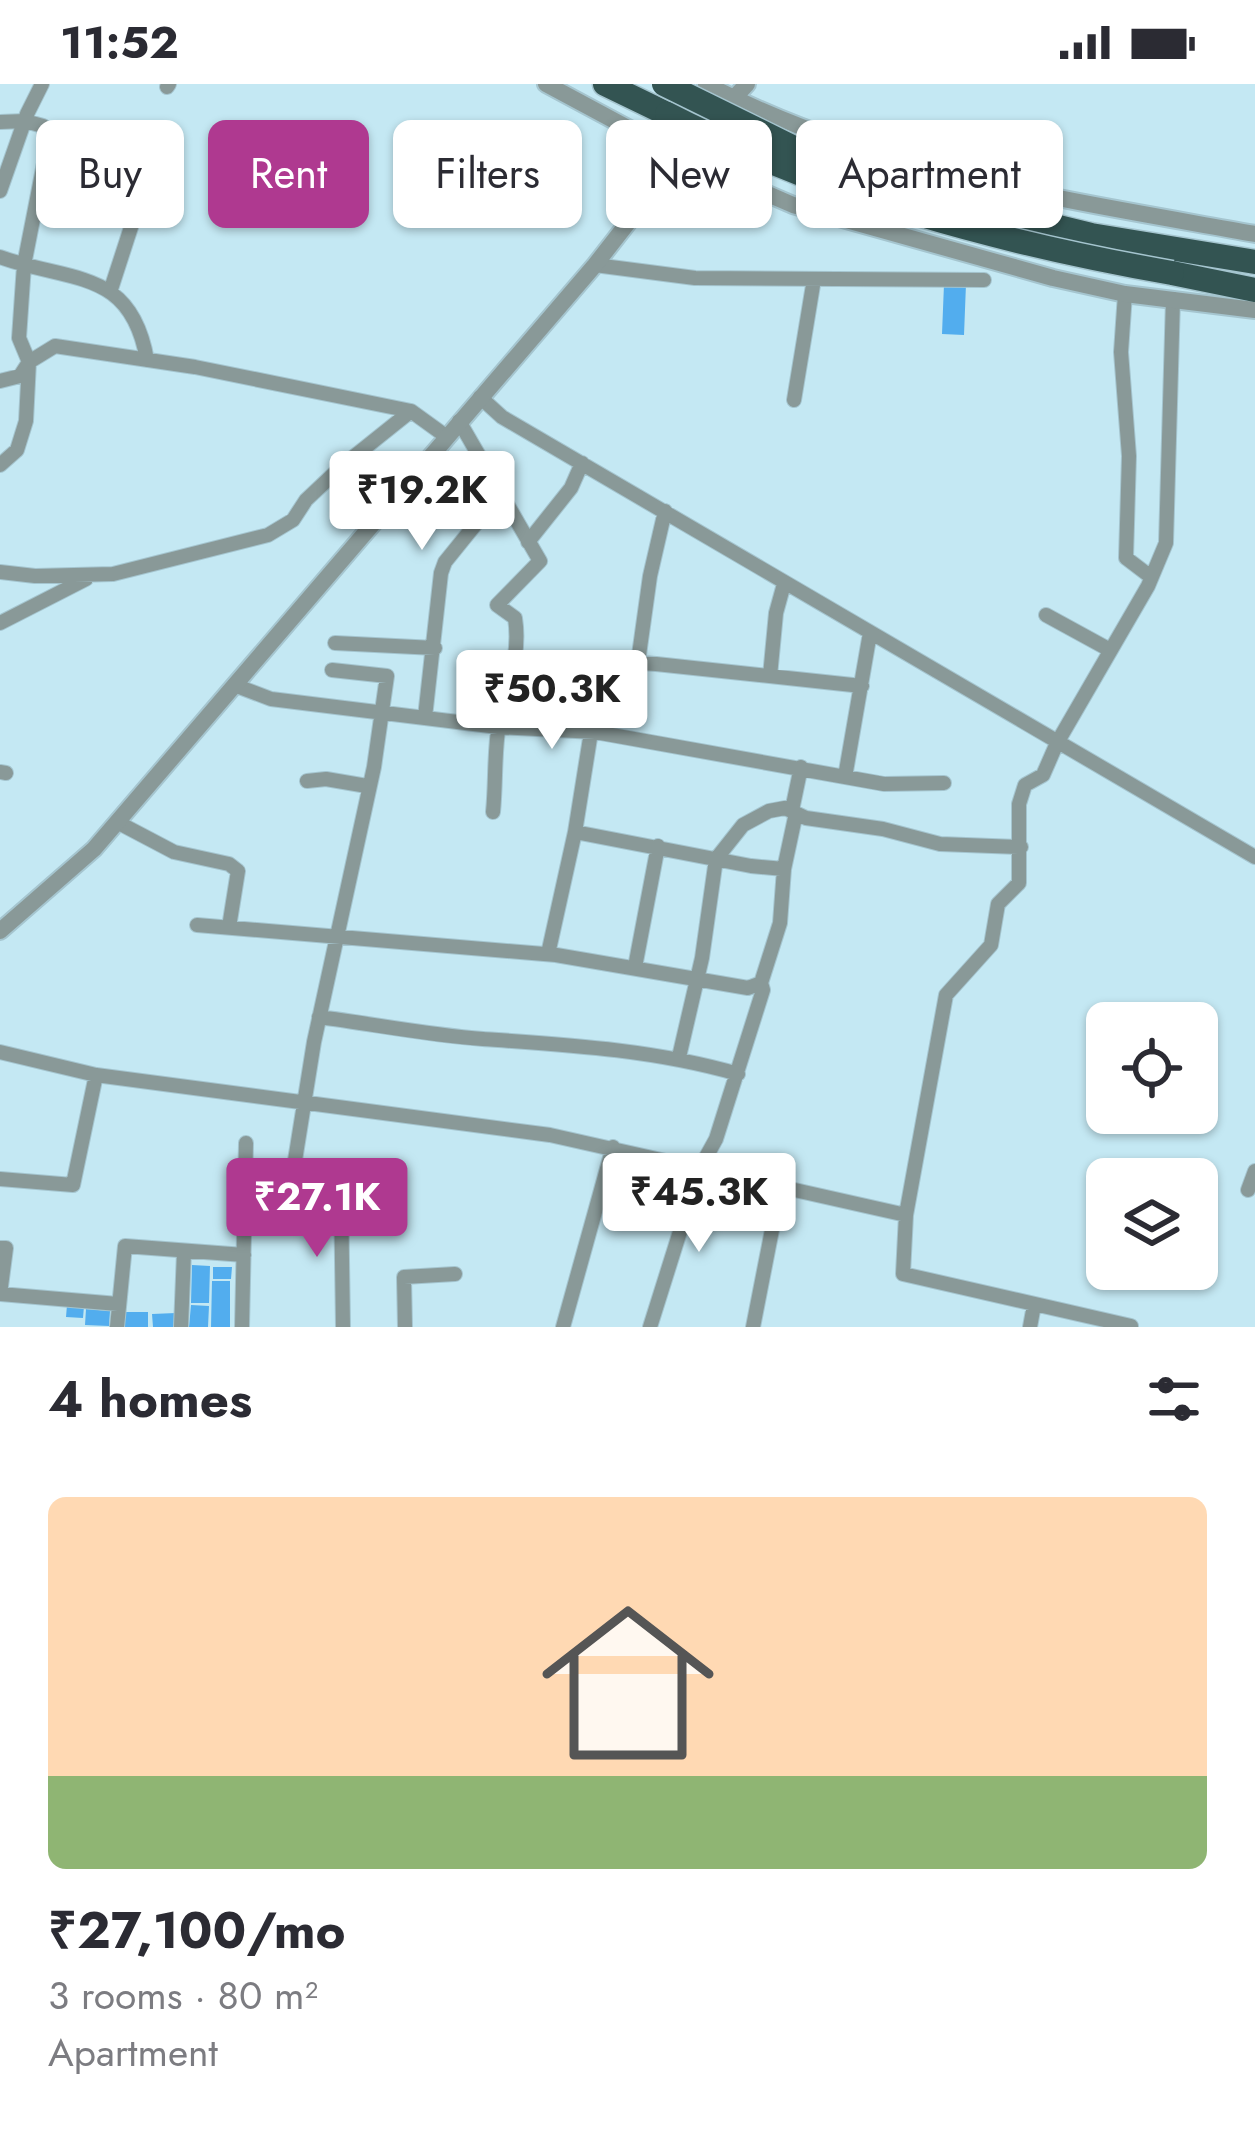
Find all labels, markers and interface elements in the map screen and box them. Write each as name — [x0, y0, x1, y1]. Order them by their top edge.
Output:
text: 11:52 — [60, 10, 179, 75]
chip: Buy — [36, 120, 184, 228]
chip: Rent — [208, 120, 369, 228]
chip: Filters — [393, 120, 582, 228]
chip: New — [606, 120, 772, 228]
chip: Apartment — [796, 120, 1063, 228]
pin: ₹19.2K — [324, 451, 520, 553]
text: ₹19.2K — [357, 461, 487, 518]
pin: ₹50.3K — [454, 650, 650, 752]
text: ₹50.3K — [483, 660, 621, 717]
map controls — [1086, 1002, 1218, 1290]
button: locate — [1086, 1002, 1218, 1134]
pin: ₹45.3K — [601, 1153, 797, 1255]
pin: ₹27.1K — [219, 1158, 415, 1260]
button: layers — [1086, 1158, 1218, 1290]
text: ₹45.3K — [630, 1163, 768, 1220]
text: ₹27.1K — [253, 1168, 381, 1225]
text: 4 homes — [48, 1362, 252, 1436]
icon: filters — [1141, 1366, 1207, 1432]
icon: home — [520, 1575, 736, 1791]
text: ₹27,100/mo — [48, 1893, 346, 1967]
text: 3 rooms · 80 m² — [48, 1967, 318, 2024]
text: Apartment — [48, 2024, 218, 2081]

